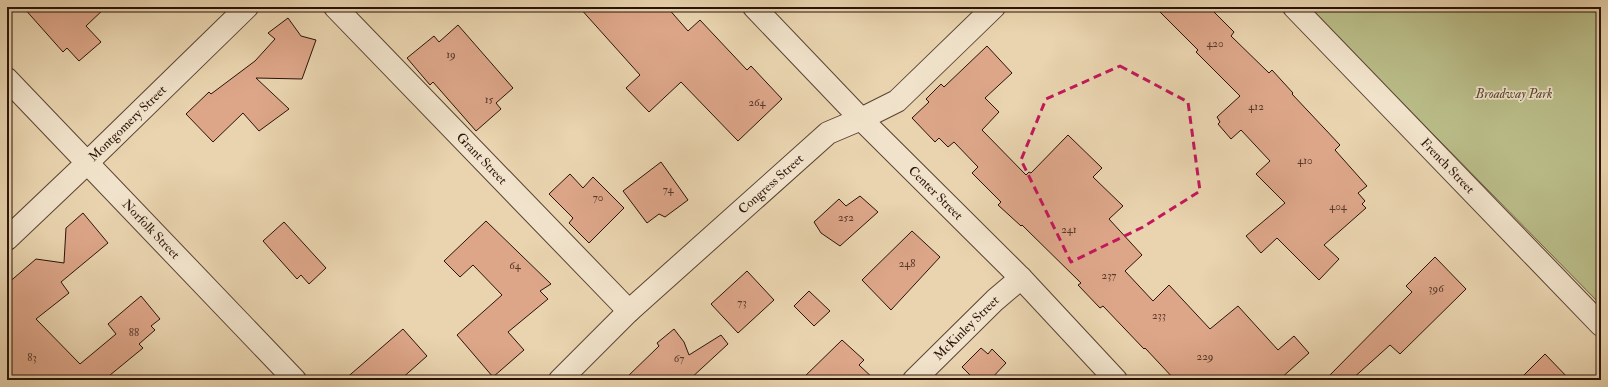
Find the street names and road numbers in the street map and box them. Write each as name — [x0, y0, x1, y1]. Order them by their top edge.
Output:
street label: Montgomery Street — [85, 82, 170, 165]
street label: Grant Street — [453, 129, 510, 188]
street label: French Street — [1417, 135, 1478, 197]
street label: Congress Street — [735, 151, 807, 217]
street label: Center Street — [905, 163, 966, 224]
street label: Norfolk Street — [119, 196, 183, 262]
street label: McKinley Street — [931, 292, 1002, 364]

